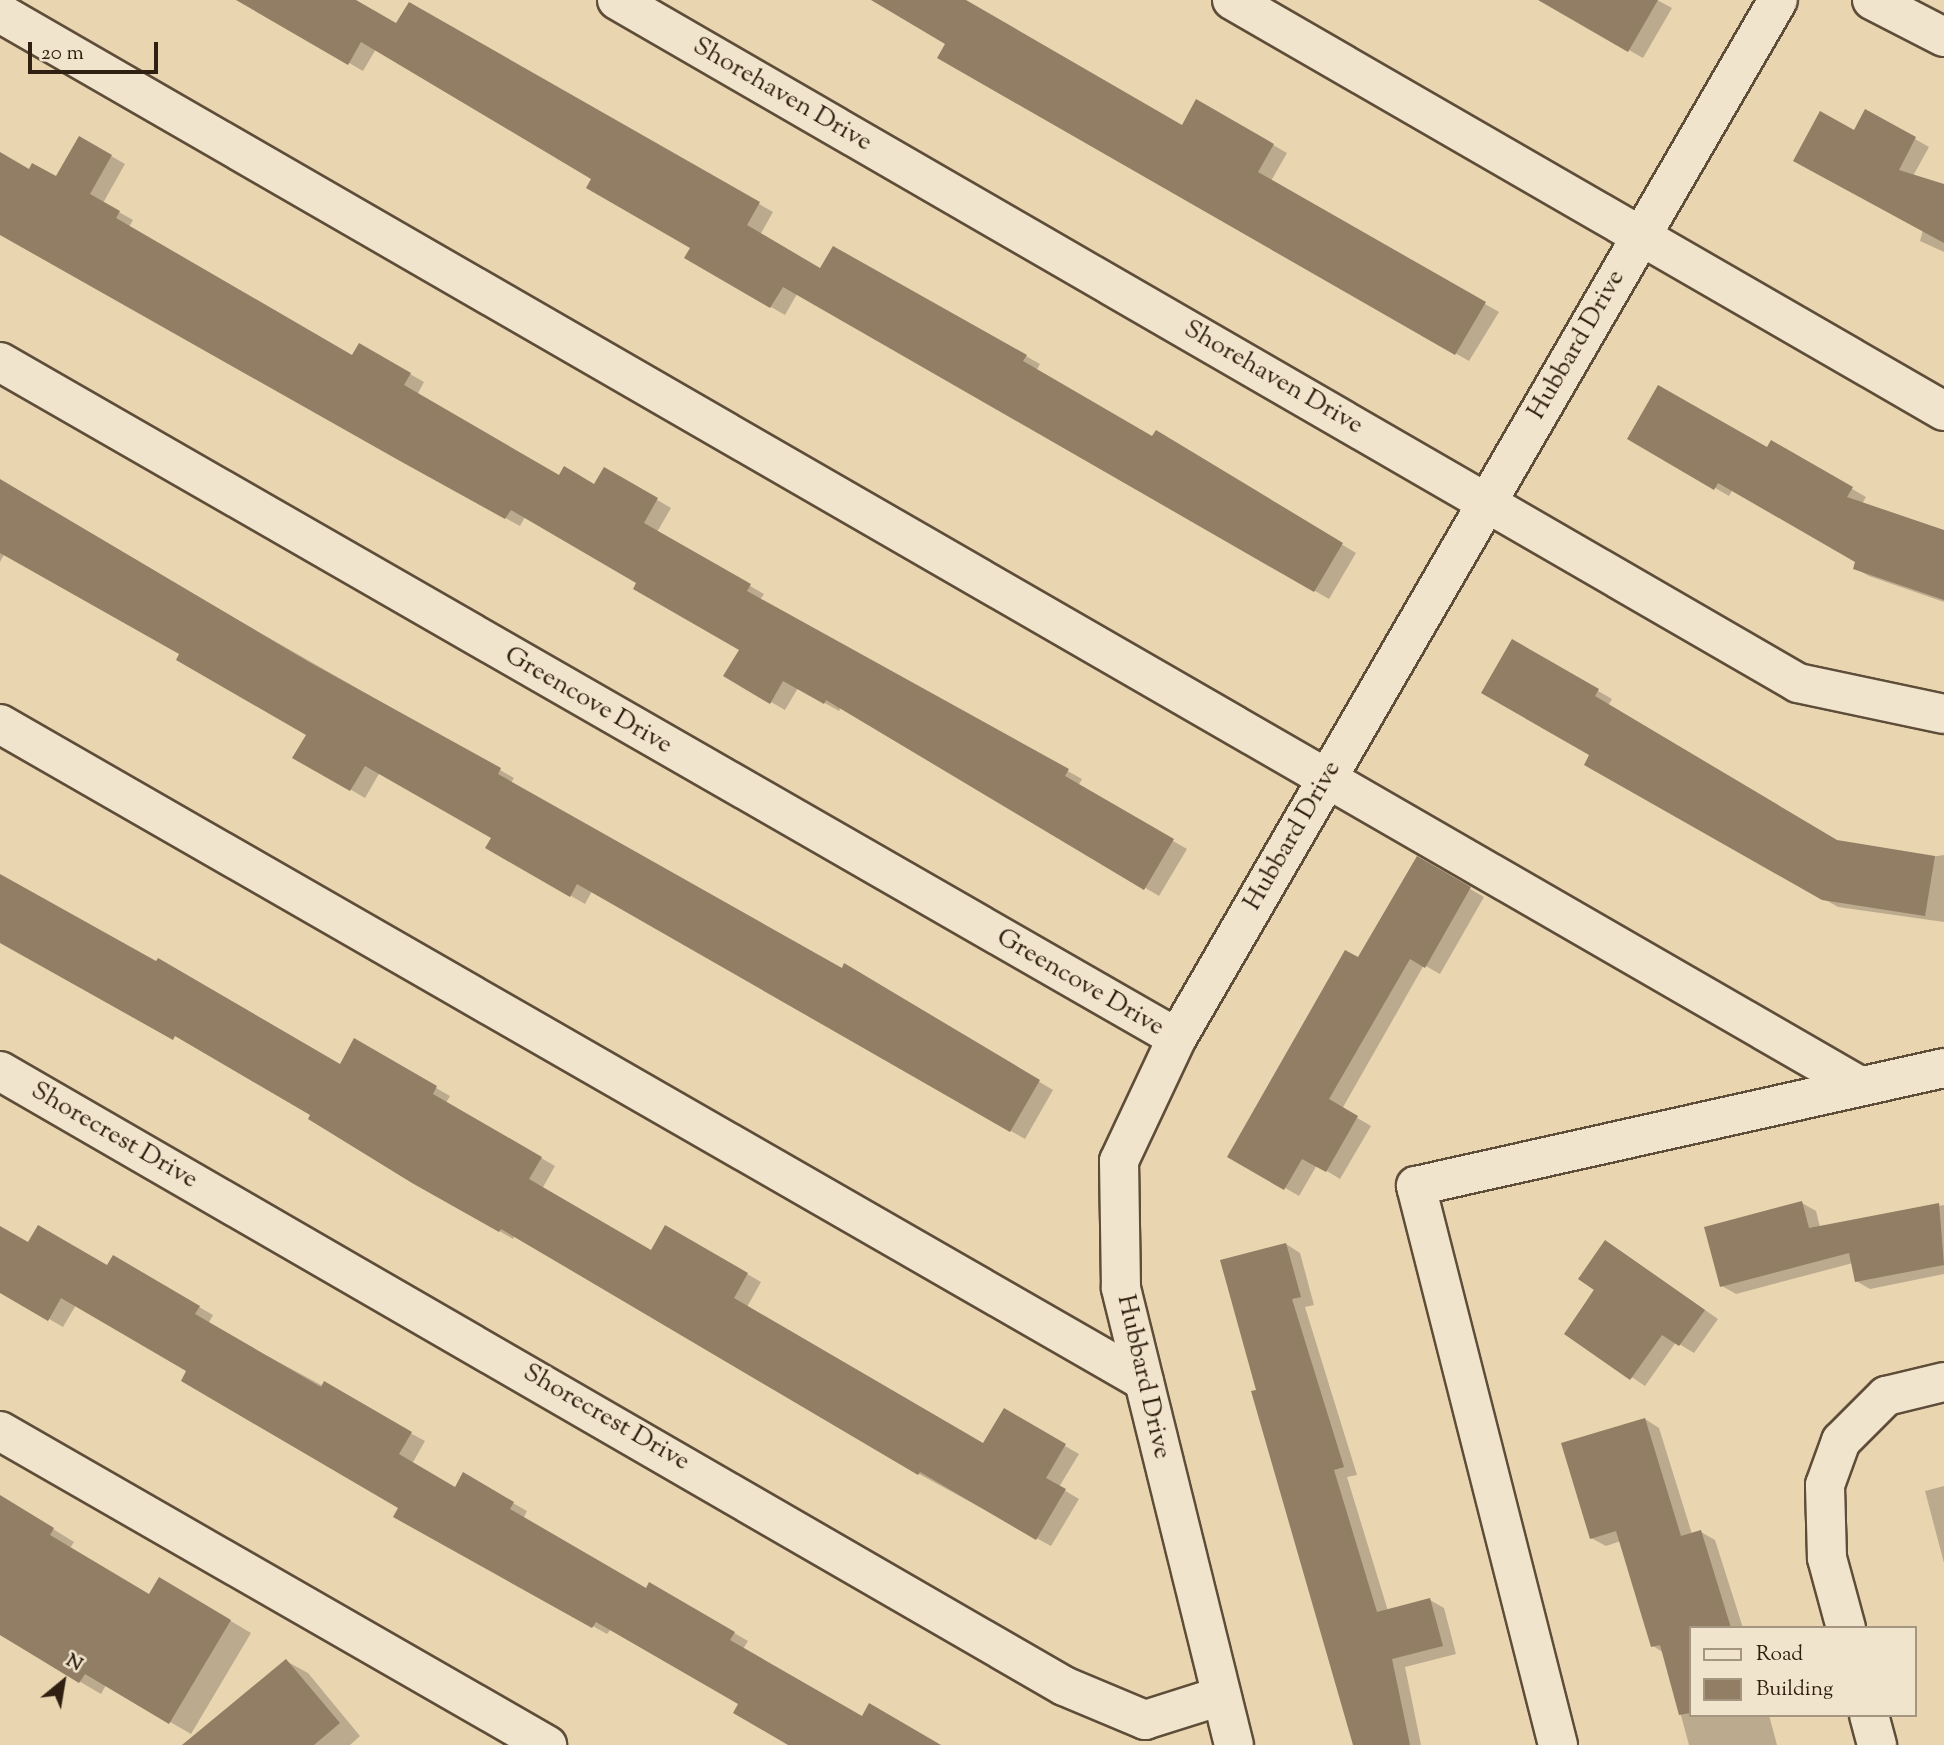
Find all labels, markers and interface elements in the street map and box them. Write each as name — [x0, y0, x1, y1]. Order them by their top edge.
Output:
scale bar — [32, 28, 161, 72]
street label: Shorehaven Drive — [687, 31, 877, 159]
text: 20 m — [41, 39, 84, 69]
street label: Hubbard Drive — [1522, 265, 1632, 425]
street label: Shorehaven Drive — [1178, 314, 1368, 442]
street label: Greencove Drive — [499, 640, 677, 762]
street label: Hubbard Drive — [1238, 756, 1348, 916]
street label: Greencove Drive — [991, 922, 1169, 1044]
street label: Shorecrest Drive — [25, 1076, 203, 1196]
street label: Hubbard Drive — [1109, 1292, 1177, 1462]
street label: Shorecrest Drive — [517, 1358, 695, 1478]
legend — [1688, 1626, 1916, 1717]
text: Road — [1756, 1640, 1803, 1670]
north arrow — [28, 1647, 98, 1717]
text: N — [60, 1648, 87, 1679]
text: Building — [1756, 1675, 1833, 1705]

